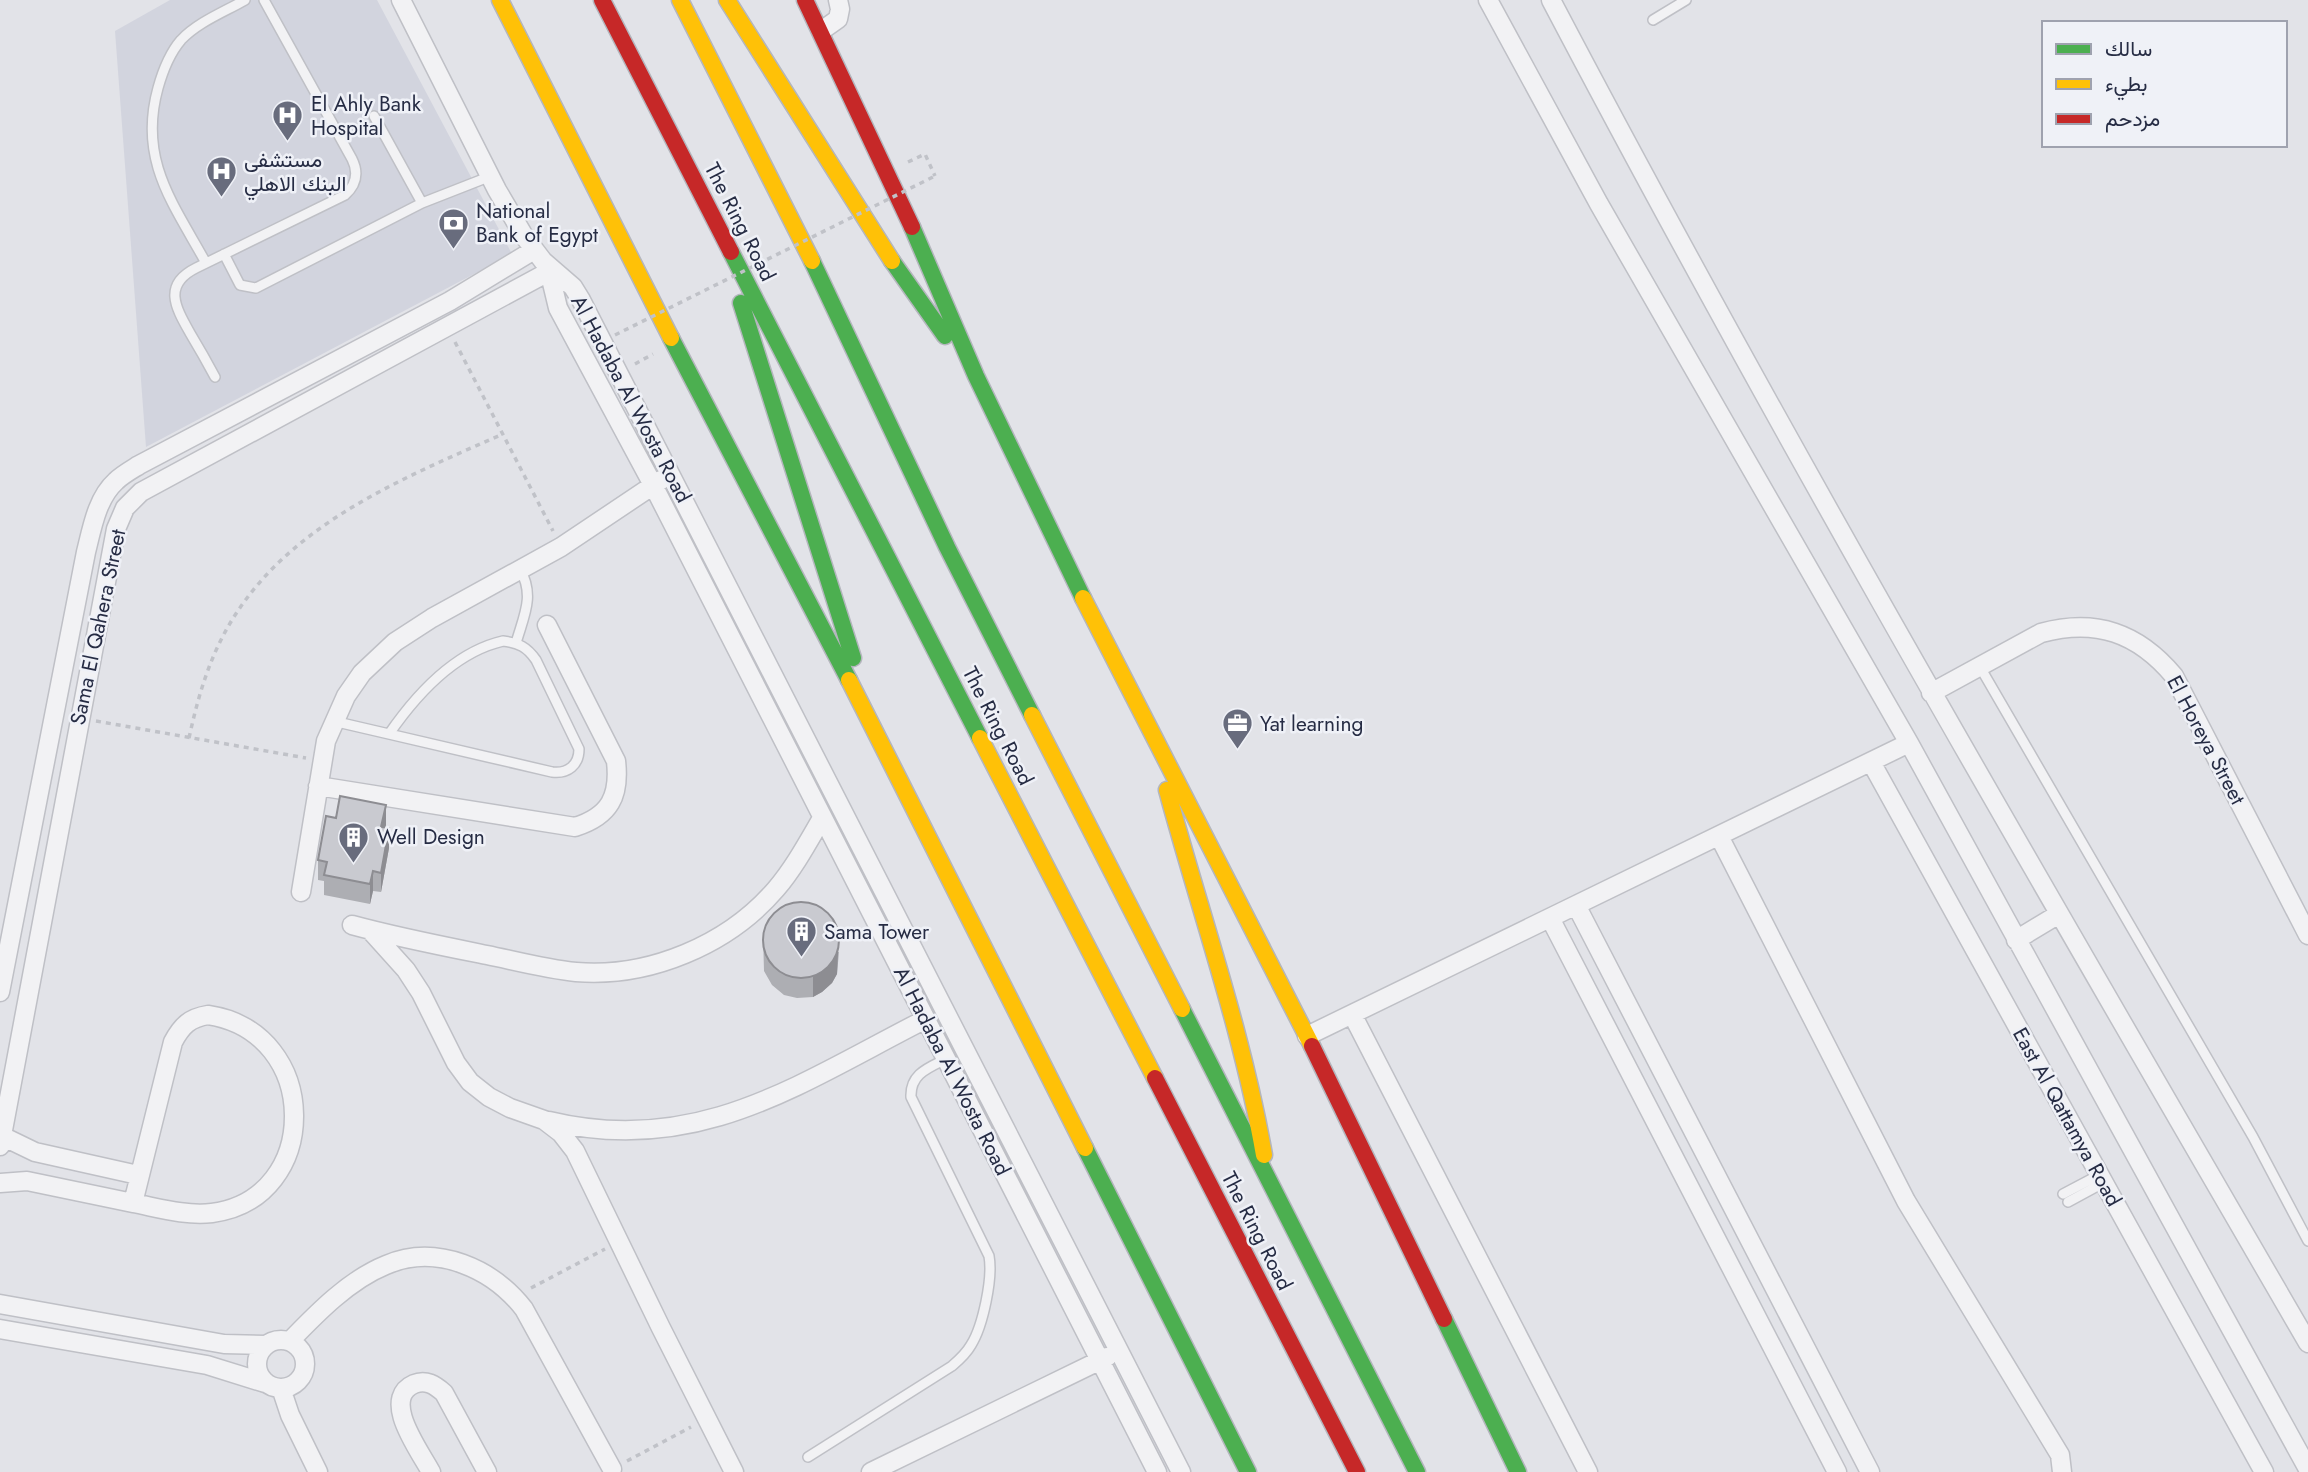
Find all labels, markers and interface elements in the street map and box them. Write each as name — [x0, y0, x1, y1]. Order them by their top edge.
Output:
legend — [2042, 21, 2287, 147]
text: سالك — [2105, 34, 2152, 64]
text: بطيء — [2105, 69, 2148, 101]
place label: El Ahly Bank Hospital — [311, 89, 422, 143]
hospital icon: El Ahly Bank Hospital — [271, 99, 305, 143]
text: مزدحم — [2105, 104, 2160, 134]
place label: مستشفى البنك الاهلي — [244, 145, 346, 201]
hospital icon: مستشفى البنك الاهلي — [204, 155, 238, 199]
street label: The Ring Road — [697, 157, 783, 287]
place label: National Bank of Egypt — [476, 196, 598, 250]
bank icon: National Bank of Egypt — [436, 206, 470, 250]
street label: Al Hadaba Al Wosta Road — [563, 290, 699, 508]
street label: Sama El Qahera Street — [63, 526, 133, 728]
street label: The Ring Road — [955, 661, 1041, 791]
street label: El Horeya Street — [2159, 670, 2253, 810]
office icon: Yat learning — [1220, 707, 1254, 751]
place label: Yat learning — [1260, 709, 1364, 739]
building icon: Well Design — [337, 820, 371, 864]
place label: Well Design — [377, 822, 485, 852]
building icon: Sama Tower — [784, 915, 818, 959]
place label: Sama Tower — [824, 917, 930, 947]
street label: Al Hadaba Al Wosta Road — [886, 961, 1018, 1181]
street label: East Al Qattamya Road — [2005, 1022, 2129, 1212]
street label: The Ring Road — [1214, 1166, 1300, 1296]

